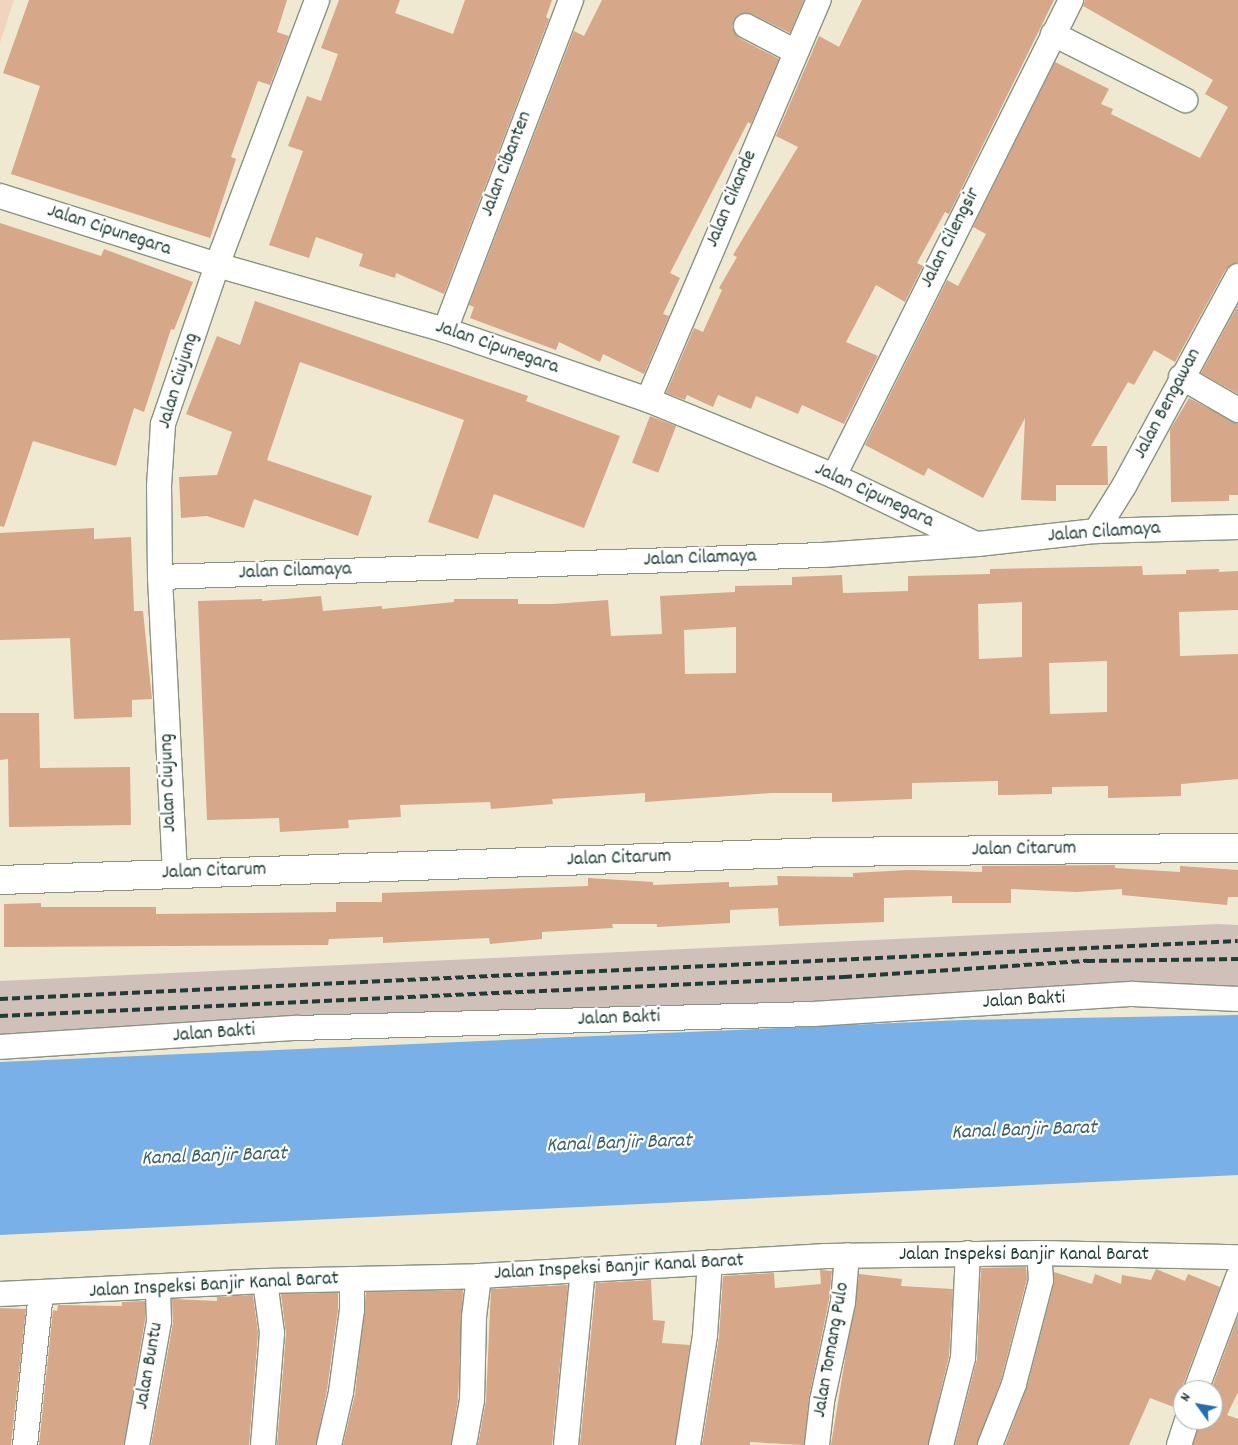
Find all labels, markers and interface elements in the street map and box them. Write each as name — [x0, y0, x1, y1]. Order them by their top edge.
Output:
street label: Jalan Cibanten — [476, 108, 538, 220]
street label: Jalan Cikande — [701, 147, 763, 251]
street label: Jalan Cilengsir — [916, 184, 986, 292]
street label: Jalan Cipunegara — [44, 200, 174, 262]
street label: Jalan Cipunegara — [432, 316, 562, 380]
street label: Jalan Ciujung — [153, 330, 205, 432]
street label: Jalan Bengawan — [1129, 345, 1207, 463]
street label: Jalan Cipunegara — [810, 458, 938, 534]
street label: Jalan Cilamaya — [1047, 517, 1161, 549]
street label: Jalan Cilamaya — [643, 545, 757, 573]
street label: Jalan Cilamaya — [238, 558, 352, 586]
street label: Jalan Ciujung — [155, 733, 183, 833]
street label: Jalan Citarum — [971, 837, 1077, 863]
street label: Jalan Citarum — [566, 845, 672, 873]
street label: Jalan Citarum — [161, 858, 267, 886]
street label: Jalan Bakti — [982, 987, 1066, 1015]
street label: Jalan Bakti — [577, 1006, 661, 1032]
street label: Jalan Bakti — [172, 1019, 256, 1049]
water label: Kanal Banjir Barat — [951, 1116, 1097, 1146]
water label: Kanal Banjir Barat — [546, 1129, 692, 1159]
water label: Kanal Banjir Barat — [141, 1142, 287, 1172]
street label: Jalan Inspeksi Banjir Kanal Barat — [899, 1243, 1149, 1267]
street label: Jalan Inspeksi Banjir Kanal Barat — [494, 1249, 744, 1287]
street label: Jalan Inspeksi Banjir Kanal Barat — [89, 1267, 339, 1305]
street label: Jalan Tomang Pulo — [808, 1281, 856, 1419]
street label: Jalan Buntu — [131, 1321, 169, 1411]
north arrow — [1173, 1380, 1223, 1430]
text: N — [1176, 1389, 1196, 1406]

